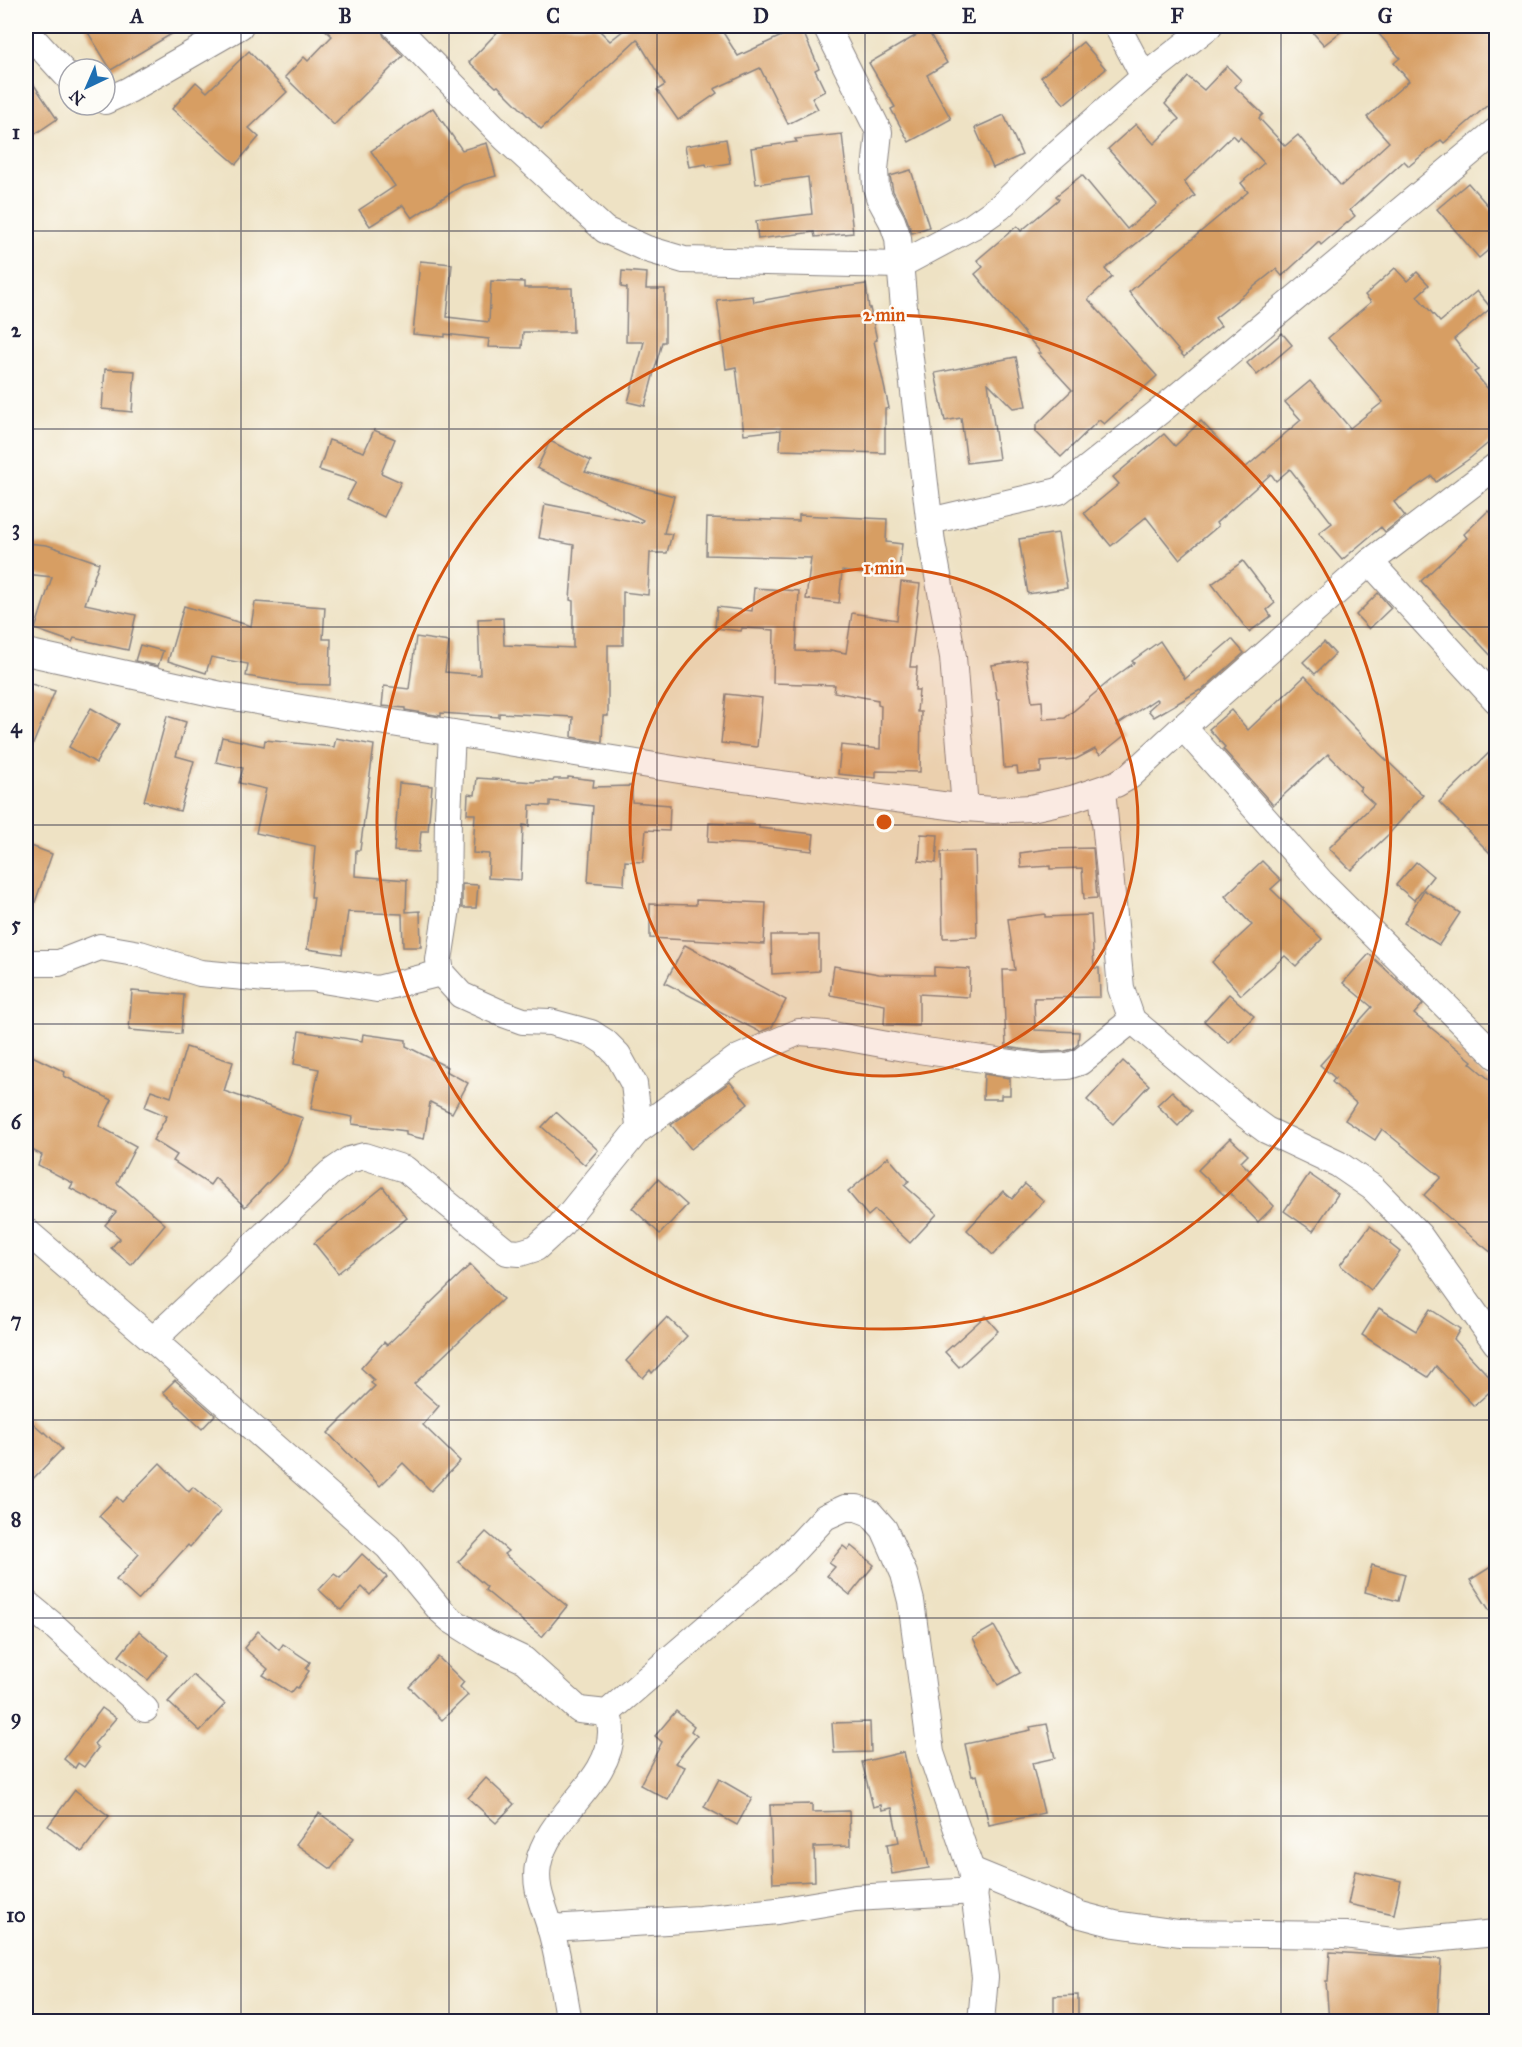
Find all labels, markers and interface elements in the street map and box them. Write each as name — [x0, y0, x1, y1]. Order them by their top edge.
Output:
text: A — [128, 4, 144, 28]
text: B — [338, 4, 352, 28]
text: C — [546, 4, 560, 28]
text: D — [753, 4, 769, 28]
text: E — [962, 4, 977, 28]
text: F — [1170, 4, 1184, 28]
text: G — [1378, 4, 1393, 28]
north arrow — [57, 57, 117, 117]
text: N — [65, 86, 88, 109]
text: 1 — [12, 120, 20, 144]
text: 2 min — [863, 304, 906, 326]
text: 2 — [11, 318, 22, 342]
text: 3 — [12, 516, 20, 541]
text: 1 min — [864, 557, 905, 579]
text: 4 — [10, 714, 22, 739]
centre of rings — [874, 812, 894, 832]
text: 5 — [11, 912, 21, 936]
text: 6 — [11, 1110, 23, 1134]
text: 7 — [11, 1308, 22, 1332]
text: 8 — [11, 1507, 21, 1531]
text: 9 — [11, 1705, 21, 1730]
text: 10 — [6, 1903, 26, 1927]

